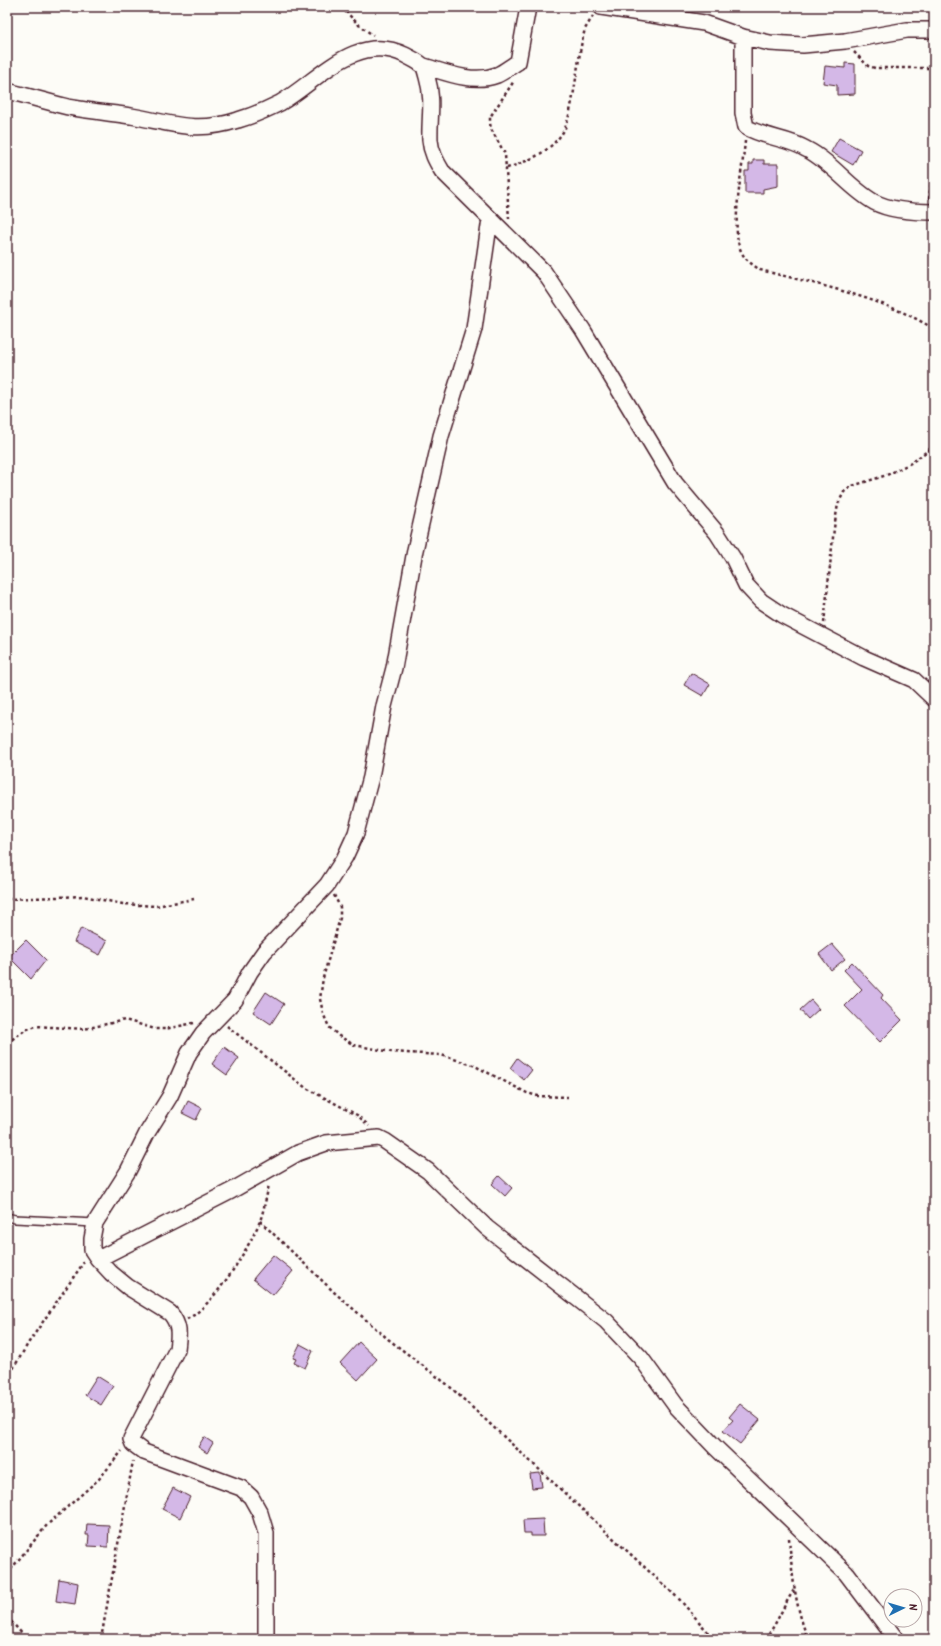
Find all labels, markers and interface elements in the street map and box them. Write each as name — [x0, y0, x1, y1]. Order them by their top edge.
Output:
north arrow — [883, 1588, 923, 1628]
text: N — [903, 1603, 921, 1612]

